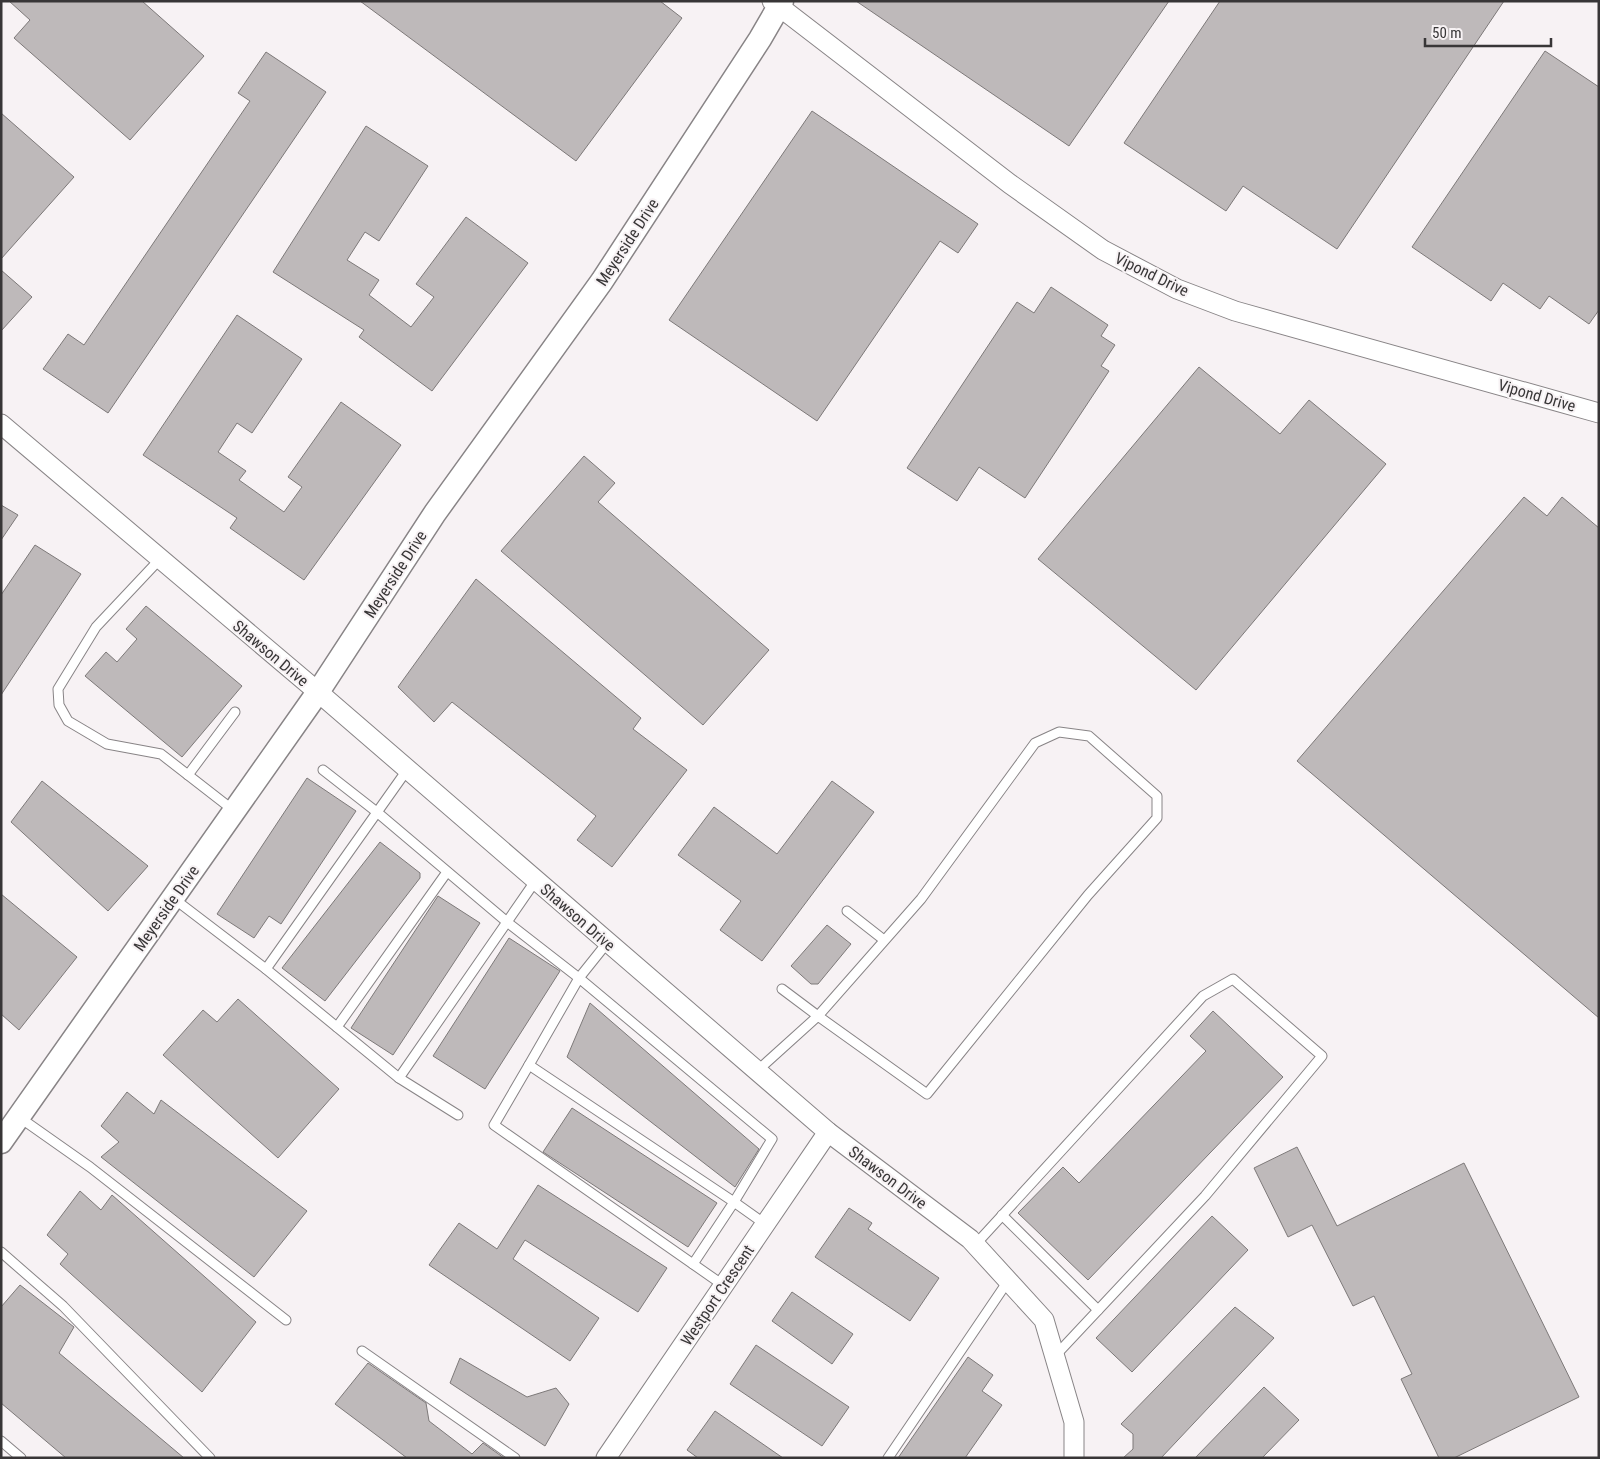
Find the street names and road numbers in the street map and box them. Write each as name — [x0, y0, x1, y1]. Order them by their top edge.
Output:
street label: Meyerside Drive — [592, 195, 663, 290]
street label: Vipond Drive — [1112, 248, 1192, 300]
street label: Vipond Drive — [1496, 375, 1578, 416]
street label: Meyerside Drive — [360, 527, 431, 622]
street label: Shawson Drive — [229, 616, 312, 690]
street label: Meyerside Drive — [130, 862, 203, 955]
street label: Shawson Drive — [536, 880, 619, 955]
street label: Shawson Drive — [845, 1142, 930, 1213]
street label: Westport Crescent — [677, 1241, 758, 1349]

